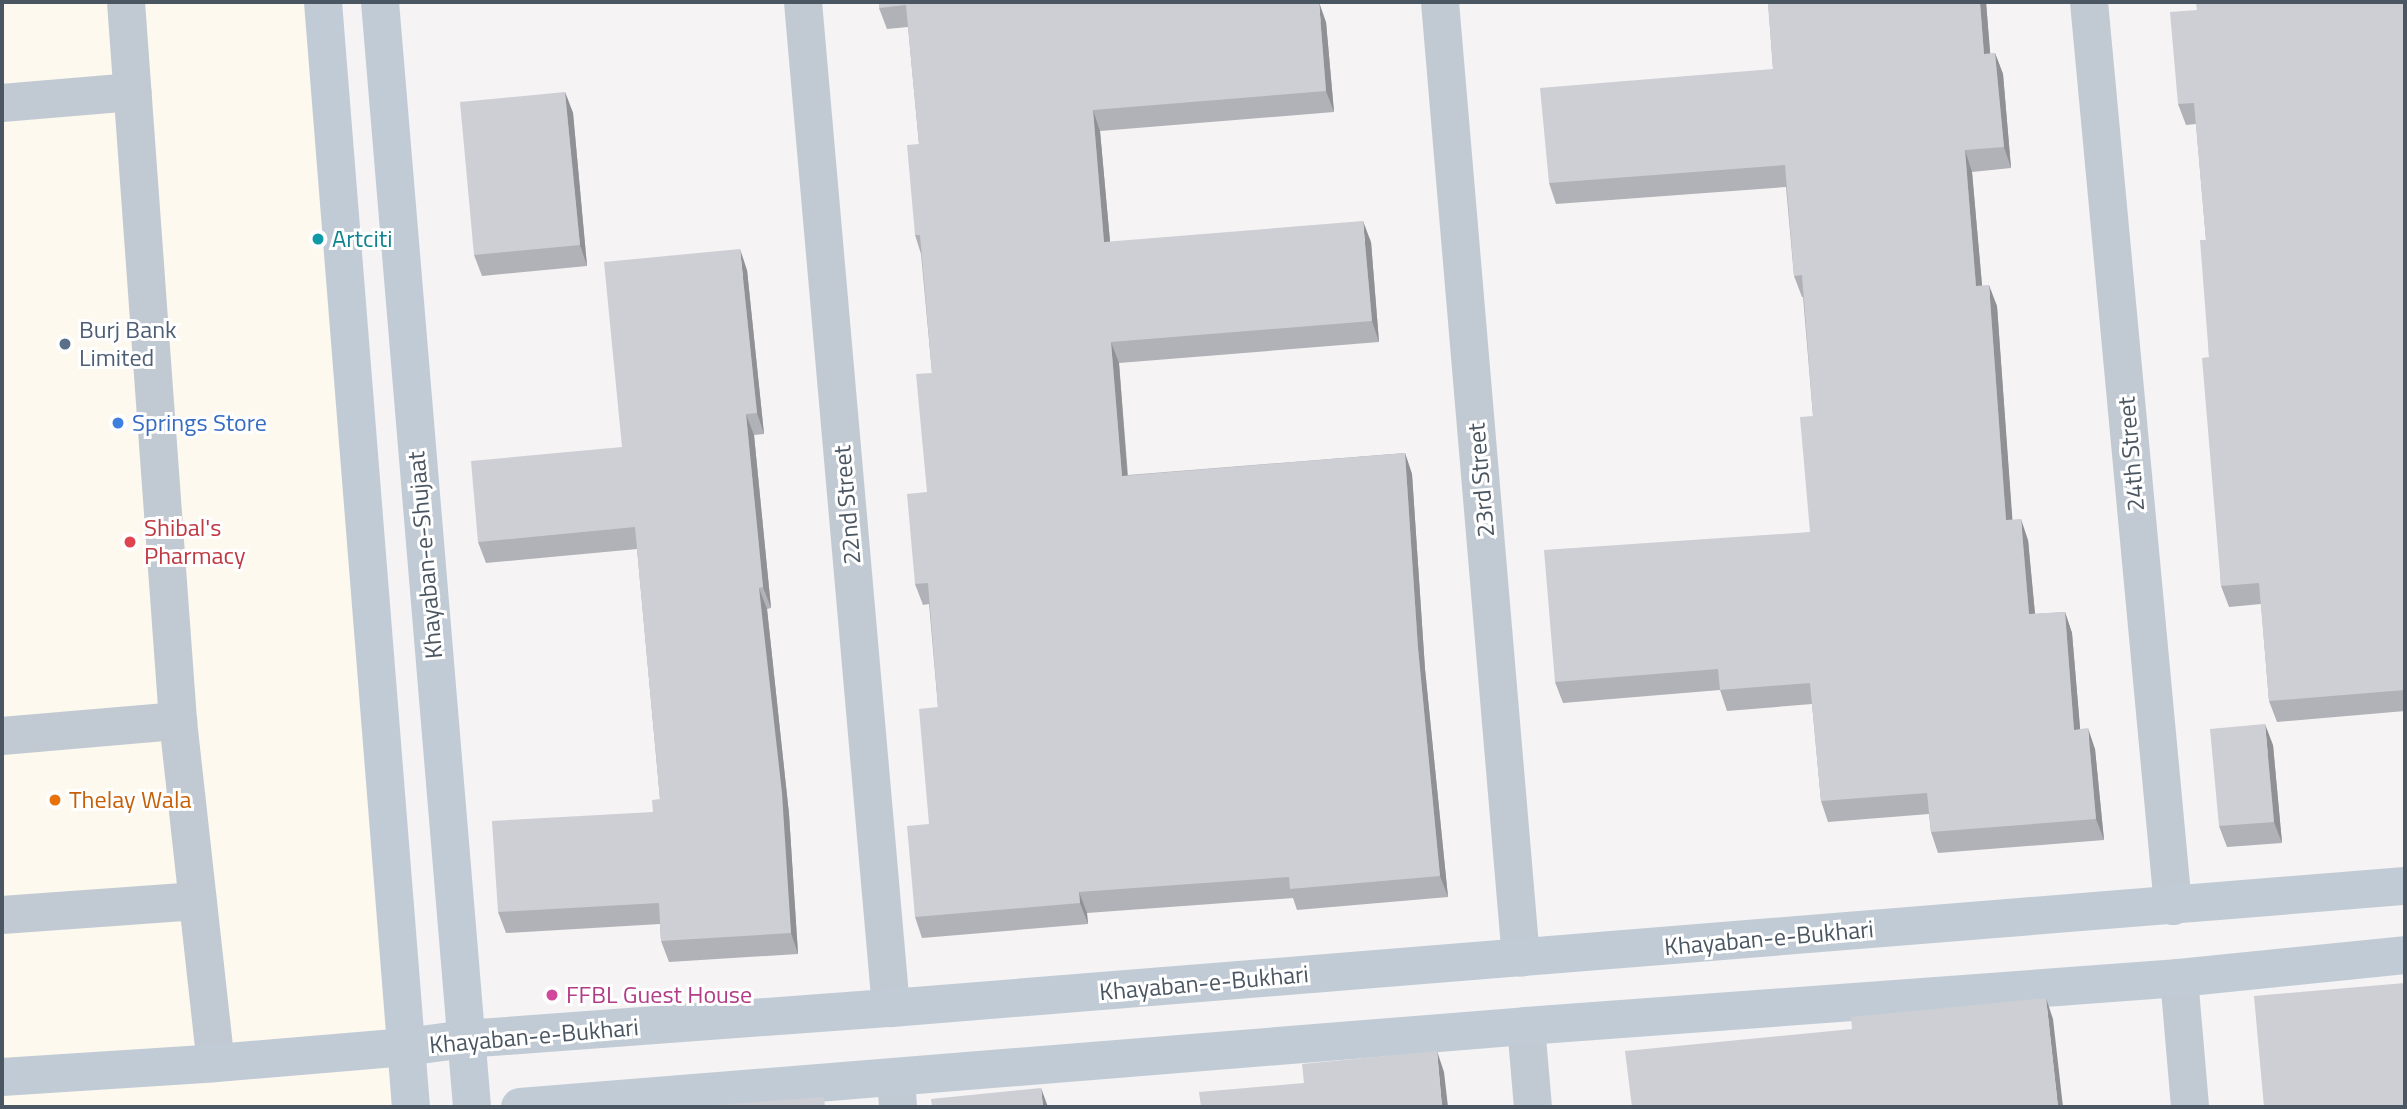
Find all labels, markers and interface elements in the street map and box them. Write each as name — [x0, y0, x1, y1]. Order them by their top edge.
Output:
place label: Artciti — [332, 225, 392, 253]
marker: Artciti — [310, 231, 326, 247]
place label: Burj Bank Limited — [79, 316, 177, 372]
marker: Burj Bank Limited — [57, 336, 73, 352]
street label: 24th Street — [2112, 395, 2150, 513]
place label: Springs Store — [132, 409, 267, 437]
marker: Springs Store — [110, 415, 126, 431]
street label: 23rd Street — [1462, 422, 1500, 538]
street label: 22nd Street — [827, 444, 867, 566]
street label: Khayaban-e-Shujaat — [402, 450, 448, 660]
place label: Shibal's Pharmacy — [144, 514, 246, 570]
marker: Shibal's Pharmacy — [122, 534, 138, 550]
place label: Thelay Wala — [69, 786, 191, 814]
marker: Thelay Wala — [47, 792, 63, 808]
street label: Khayaban-e-Bukhari — [1663, 915, 1875, 961]
street label: Khayaban-e-Bukhari — [1098, 960, 1310, 1006]
place label: FFBL Guest House — [566, 981, 752, 1009]
marker: FFBL Guest House — [544, 987, 560, 1003]
street label: Khayaban-e-Bukhari — [428, 1013, 640, 1059]

